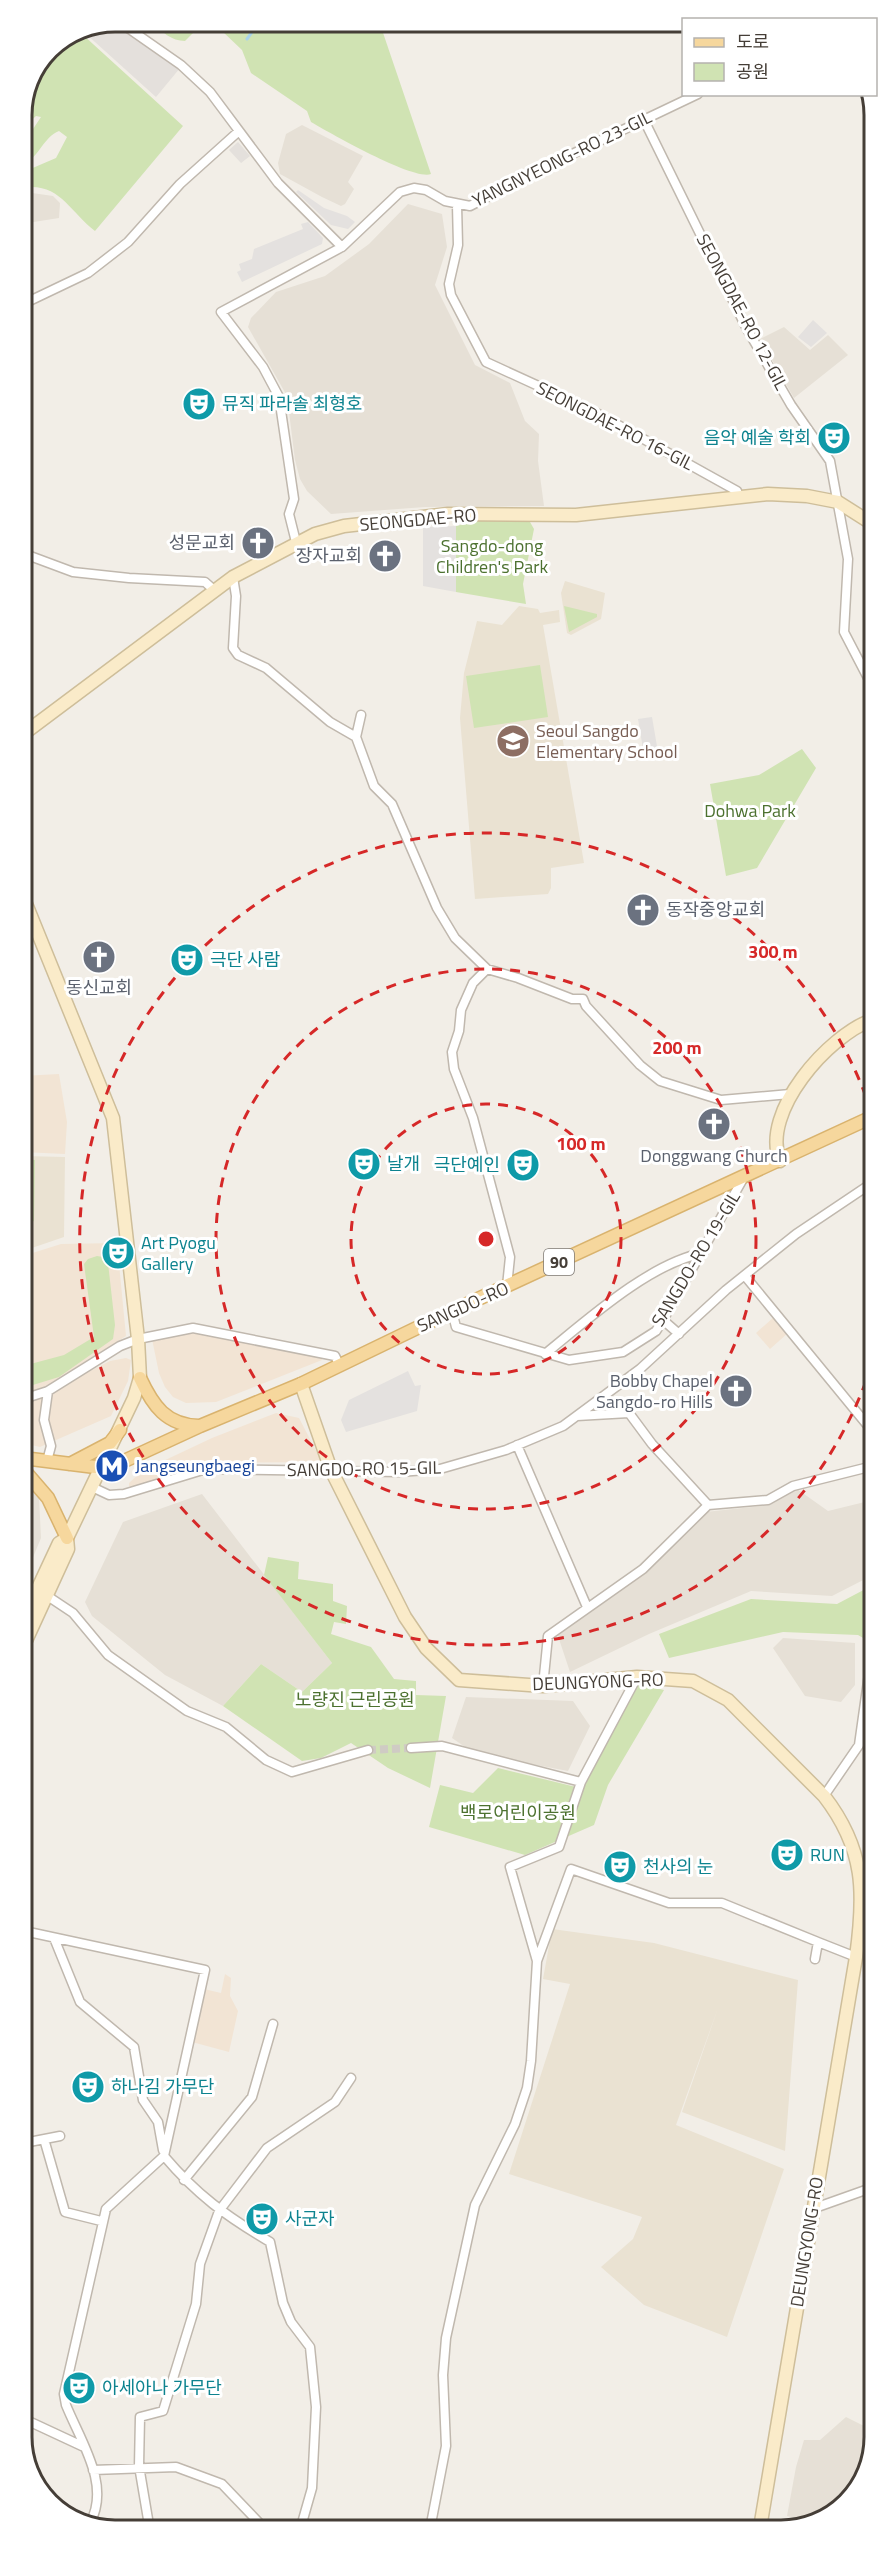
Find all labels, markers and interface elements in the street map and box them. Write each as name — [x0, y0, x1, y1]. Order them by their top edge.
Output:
legend — [682, 18, 877, 96]
text: 도로 — [736, 28, 769, 55]
text: 공원 — [736, 58, 769, 85]
street label: YANGNYEONG-RO 23-GIL — [468, 103, 656, 214]
street label: SEONGDAE-RO 12-GIL — [690, 229, 795, 395]
street label: SEONGDAE-RO 16-GIL — [532, 374, 699, 477]
theatre icon: 뮤직 파라솔 최형호 — [181, 386, 217, 422]
place label: 뮤직 파라솔 최형호 — [222, 390, 362, 417]
theatre icon: 음악 예술 학회 — [816, 420, 852, 456]
place label: 음악 예술 학회 — [704, 424, 811, 451]
street label: SEONGDAE-RO — [358, 501, 478, 538]
church icon: 성문교회 — [240, 525, 276, 561]
place label: 성문교회 — [169, 529, 235, 556]
park label: Sangdo-dong Children's Park — [436, 532, 548, 580]
church icon: 장자교회 — [367, 538, 403, 574]
place label: 장자교회 — [296, 542, 362, 569]
place label: Seoul Sangdo Elementary School — [536, 717, 678, 765]
school or university icon: Seoul Sangdo Elementary School — [495, 723, 531, 759]
park label: Dohwa Park — [704, 797, 796, 824]
church icon: 동작중앙교회 — [625, 892, 661, 928]
place label: 동작중앙교회 — [666, 896, 765, 923]
text: 300 m — [748, 938, 798, 965]
church icon: 동신교회 — [81, 939, 117, 975]
theatre icon: 극단 사람 — [169, 942, 205, 978]
place label: 극단 사람 — [210, 946, 280, 973]
place label: 동신교회 — [66, 974, 132, 1001]
text: 200 m — [652, 1034, 702, 1061]
church icon: Donggwang Church — [696, 1106, 732, 1142]
text: 100 m — [556, 1130, 606, 1157]
place label: Donggwang Church — [640, 1142, 788, 1169]
theatre icon: 날개 — [346, 1146, 382, 1182]
theatre icon: 극단예인 — [505, 1147, 541, 1183]
place label: 날개 — [387, 1150, 420, 1177]
place label: 극단예인 — [434, 1151, 500, 1178]
street label: SANGDO-RO 19-GIL — [644, 1185, 747, 1332]
place label: Art Pyogu Gallery — [141, 1229, 216, 1277]
centre of rings — [476, 1229, 496, 1249]
theatre icon: Art Pyogu Gallery — [100, 1235, 136, 1271]
road number: 90 — [544, 1249, 574, 1275]
street label: SANGDO-RO — [413, 1274, 513, 1339]
place label: Bobby Chapel Sangdo-ro Hills — [596, 1367, 713, 1415]
church icon: Bobby Chapel Sangdo-ro Hills — [718, 1373, 754, 1409]
metro station icon: Jangseungbaegi — [94, 1448, 130, 1484]
place label: Jangseungbaegi — [135, 1452, 255, 1479]
street label: SANGDO-RO 15-GIL — [287, 1454, 442, 1483]
street label: DEUNGYONG-RO — [532, 1666, 664, 1697]
park label: 노량진 근린공원 — [295, 1686, 415, 1713]
park label: 백로어린이공원 — [460, 1799, 576, 1826]
theatre icon: RUN — [769, 1837, 805, 1873]
place label: RUN — [810, 1841, 845, 1868]
theatre icon: 천사의 눈 — [602, 1849, 638, 1885]
place label: 천사의 눈 — [643, 1853, 713, 1880]
theatre icon: 하나김 가무단 — [70, 2069, 106, 2105]
place label: 하나김 가무단 — [111, 2073, 214, 2100]
street label: DEUNGYONG-RO — [783, 2175, 830, 2309]
theatre icon: 사군자 — [244, 2201, 280, 2237]
place label: 사군자 — [285, 2205, 335, 2232]
theatre icon: 아세아나 가무단 — [61, 2370, 97, 2406]
place label: 아세아나 가무단 — [102, 2374, 222, 2401]

